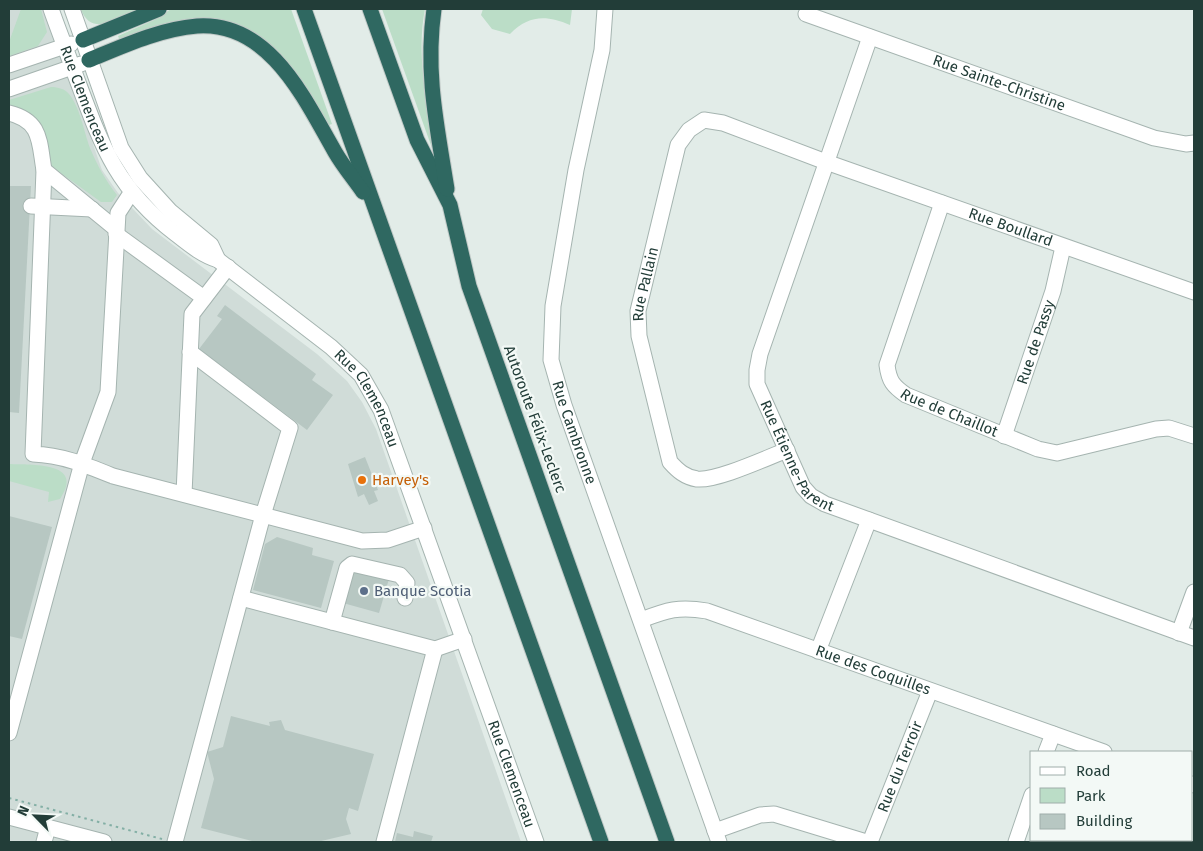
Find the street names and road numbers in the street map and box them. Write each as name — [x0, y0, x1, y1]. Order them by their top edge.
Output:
street label: Rue Clemenceau — [56, 43, 114, 155]
street label: Rue Sainte-Christine — [930, 51, 1068, 115]
street label: Rue Boullard — [966, 204, 1055, 250]
street label: Rue Pallain — [629, 245, 662, 322]
street label: Rue de Passy — [1013, 297, 1059, 387]
street label: Autoroute Félix-Leclerc — [500, 343, 570, 495]
street label: Rue Clemenceau — [330, 346, 403, 449]
street label: Rue Cambronne — [548, 379, 600, 487]
street label: Rue de Chaillot — [897, 385, 1001, 441]
street label: Rue Étienne-Parent — [756, 397, 837, 516]
street label: Rue des Coquilles — [813, 641, 933, 699]
street label: Rue Clemenceau — [484, 718, 539, 830]
street label: Rue du Terroir — [874, 718, 926, 815]

